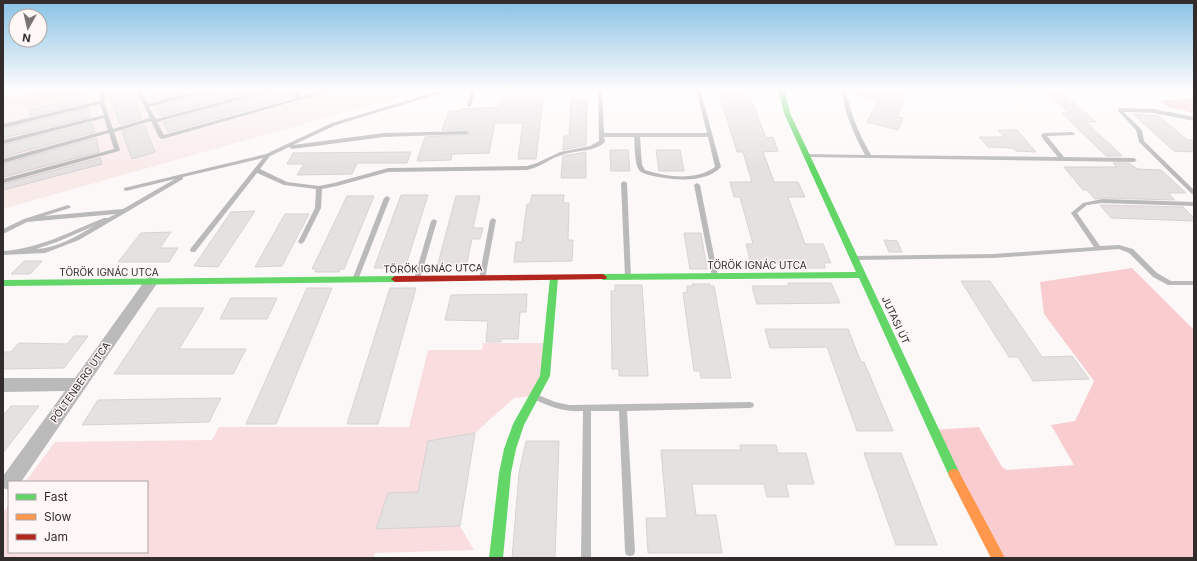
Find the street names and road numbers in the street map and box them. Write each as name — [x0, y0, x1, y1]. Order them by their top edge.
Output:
street label: TÖRÖK IGNÁC UTCA — [707, 258, 807, 271]
street label: TÖRÖK IGNÁC UTCA — [383, 260, 483, 275]
street label: TÖRÖK IGNÁC UTCA — [59, 265, 159, 278]
street label: JUTASI ÚT — [880, 294, 913, 346]
street label: PÖLTENBERG UTCA — [48, 339, 112, 425]

